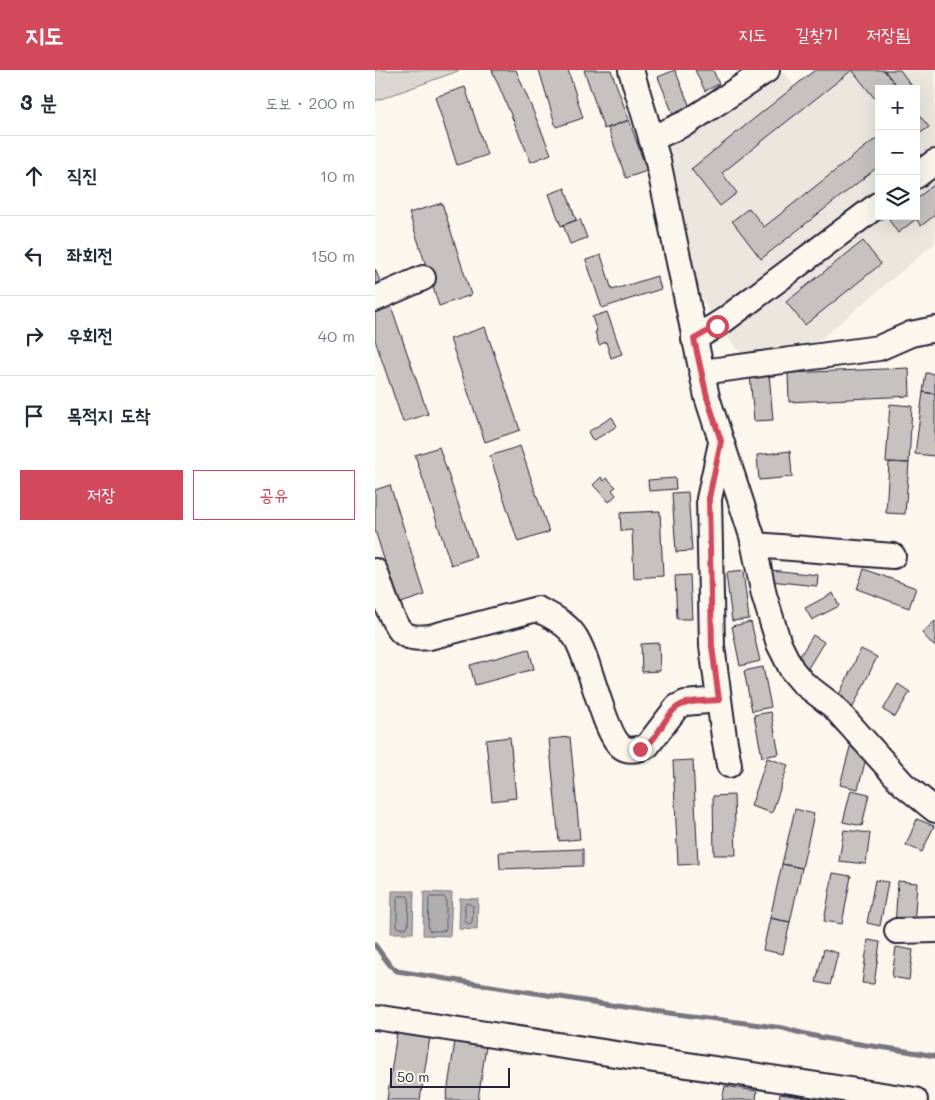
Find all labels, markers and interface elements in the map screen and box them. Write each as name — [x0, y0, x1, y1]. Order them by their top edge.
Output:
text: 지도 — [25, 19, 64, 50]
text: 지도 — [738, 22, 767, 46]
text: 길찾기 — [795, 22, 839, 46]
text: 저장됨 — [867, 22, 910, 46]
map controls — [875, 85, 920, 220]
button: + — [875, 85, 920, 130]
text: 3 분 — [20, 88, 57, 115]
text: 도보 · 200 m — [266, 92, 355, 113]
button: − — [875, 130, 920, 175]
icon: ahead — [20, 162, 48, 190]
text: 직진 — [67, 162, 98, 187]
text: 10 m — [320, 165, 355, 186]
button: layers — [875, 175, 920, 220]
icon: left — [20, 242, 48, 270]
text: 좌회전 — [67, 242, 113, 267]
text: 150 m — [311, 245, 355, 266]
route start — [706, 315, 729, 338]
icon: right — [20, 322, 48, 350]
text: 우회전 — [67, 322, 113, 347]
text: 40 m — [318, 325, 355, 346]
icon: arrive — [20, 402, 48, 430]
text: 목적지 도착 — [67, 402, 150, 427]
button: 저장 — [20, 470, 183, 520]
button: 공유 — [193, 470, 355, 520]
route end — [629, 738, 652, 761]
scale bar — [390, 1065, 510, 1088]
text: 50 m — [397, 1067, 429, 1086]

